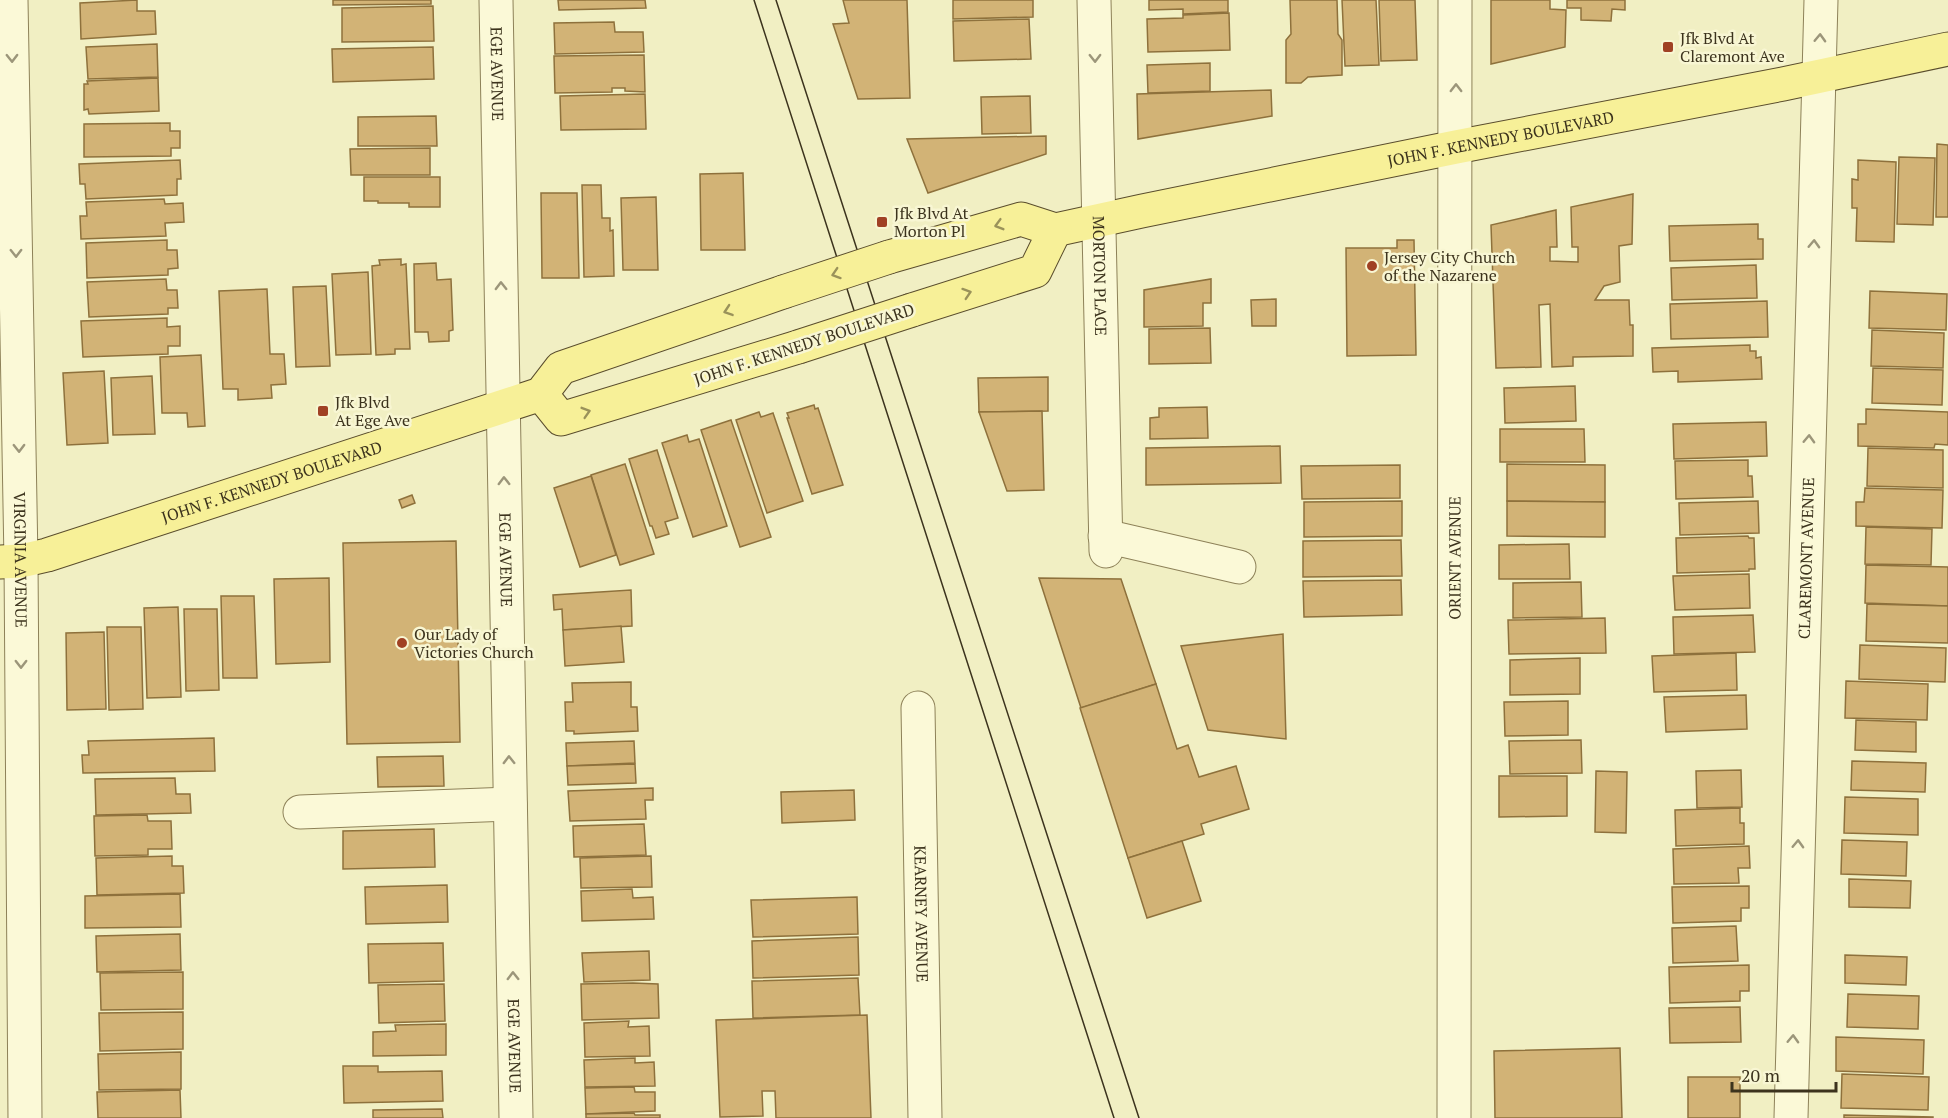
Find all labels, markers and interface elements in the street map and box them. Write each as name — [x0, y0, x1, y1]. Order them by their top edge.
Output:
street label: EGE AVENUE — [485, 27, 509, 121]
place label: Jfk Blvd At Claremont Ave — [1680, 27, 1785, 67]
one-way arrow — [1814, 34, 1826, 43]
marker: Jfk Blvd At Claremont Ave — [1661, 40, 1675, 54]
one-way arrow — [6, 54, 18, 63]
one-way arrow — [1089, 54, 1101, 63]
one-way arrow — [1450, 84, 1462, 93]
street label: JOHN F. KENNEDY BOULEVARD — [1385, 106, 1616, 172]
place label: Jfk Blvd At Morton Pl — [894, 202, 968, 242]
marker: Jfk Blvd At Morton Pl — [875, 215, 889, 229]
street label: MORTON PLACE — [1088, 216, 1112, 336]
one-way arrow — [994, 218, 1005, 230]
one-way arrow — [1808, 239, 1820, 248]
place label: Jersey City Church of the Nazarene — [1384, 246, 1516, 286]
one-way arrow — [9, 249, 22, 258]
marker: Jersey City Church of the Nazarene — [1365, 259, 1379, 273]
one-way arrow — [831, 267, 842, 280]
one-way arrow — [495, 281, 507, 290]
one-way arrow — [961, 287, 972, 300]
street label: JOHN F. KENNEDY BOULEVARD — [691, 298, 917, 390]
one-way arrow — [723, 303, 734, 316]
place label: Jfk Blvd At Ege Ave — [335, 391, 410, 431]
marker: Jfk Blvd At Ege Ave — [316, 404, 330, 418]
one-way arrow — [580, 407, 591, 419]
one-way arrow — [1803, 434, 1815, 443]
street label: JOHN F. KENNEDY BOULEVARD — [159, 436, 385, 528]
one-way arrow — [13, 444, 25, 453]
one-way arrow — [498, 476, 511, 485]
street label: CLAREMONT AVENUE — [1793, 477, 1819, 639]
street label: VIRGINIA AVENUE — [9, 492, 32, 628]
street label: ORIENT AVENUE — [1443, 496, 1466, 620]
street label: EGE AVENUE — [494, 512, 518, 607]
place label: Our Lady of Victories Church — [414, 623, 534, 663]
marker: Our Lady of Victories Church — [395, 636, 409, 650]
one-way arrow — [15, 660, 27, 669]
one-way arrow — [503, 755, 515, 764]
one-way arrow — [1792, 839, 1804, 848]
street label: KEARNEY AVENUE — [909, 845, 934, 983]
one-way arrow — [507, 971, 519, 980]
street label: EGE AVENUE — [503, 998, 527, 1093]
one-way arrow — [1786, 1034, 1799, 1043]
scale bar — [1732, 1055, 1836, 1093]
text: 20 m — [1741, 1063, 1781, 1087]

